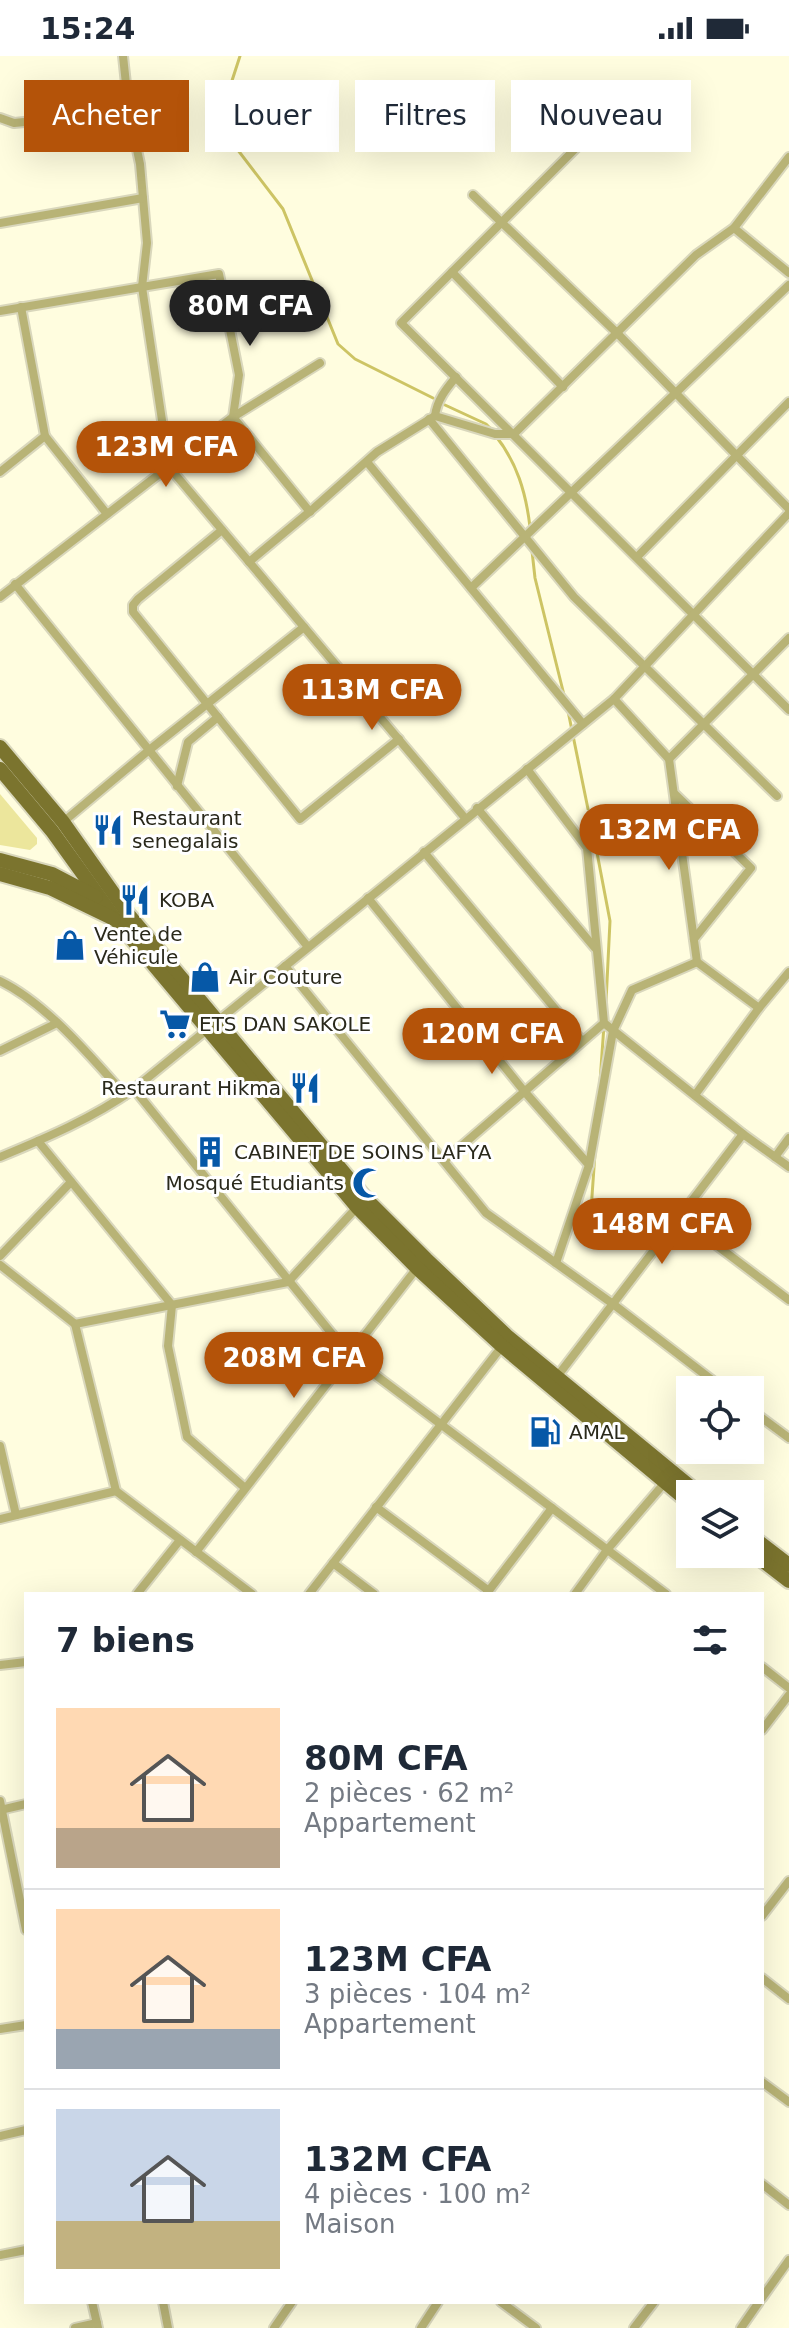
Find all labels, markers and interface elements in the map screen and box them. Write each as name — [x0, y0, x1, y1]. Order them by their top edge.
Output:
text: 15:24 — [40, 11, 136, 46]
chip: Acheter — [24, 80, 189, 152]
chip: Louer — [205, 80, 339, 152]
chip: Filtres — [355, 80, 495, 152]
chip: Nouveau — [511, 80, 691, 152]
pin: 80M CFA — [176, 280, 324, 348]
text: 80M CFA — [187, 291, 313, 321]
pin: 123M CFA — [83, 421, 249, 489]
text: 123M CFA — [94, 432, 238, 462]
pin: 113M CFA — [289, 664, 455, 732]
text: 113M CFA — [300, 675, 444, 705]
pin: 132M CFA — [586, 804, 752, 872]
place label: Restaurant senegalais — [132, 806, 242, 853]
restaurant icon: Restaurant senegalais — [91, 813, 125, 847]
text: 132M CFA — [597, 815, 741, 845]
restaurant icon: KOBA — [118, 883, 152, 917]
place label: KOBA — [159, 888, 214, 912]
place label: Vente de Véhicule — [94, 922, 183, 969]
shop icon: Vente de Véhicule — [53, 928, 87, 962]
shop icon: Air Couture — [188, 960, 222, 994]
place label: Air Couture — [229, 965, 342, 989]
supermarket icon: ETS DAN SAKOLE — [158, 1007, 192, 1041]
pin: 120M CFA — [409, 1008, 575, 1076]
place label: ETS DAN SAKOLE — [199, 1012, 371, 1036]
text: 120M CFA — [420, 1019, 564, 1049]
restaurant icon: Restaurant Hikma — [288, 1071, 322, 1105]
place label: Restaurant Hikma — [101, 1076, 281, 1100]
building icon: CABINET DE SOINS LAFYA — [193, 1135, 227, 1169]
place label: CABINET DE SOINS LAFYA — [234, 1140, 492, 1164]
mosque icon: Mosqué Etudiants — [351, 1166, 385, 1200]
place label: Mosqué Etudiants — [165, 1171, 344, 1195]
pin: 148M CFA — [579, 1198, 745, 1266]
text: 148M CFA — [590, 1209, 734, 1239]
pin: 208M CFA — [211, 1332, 377, 1400]
text: 208M CFA — [222, 1343, 366, 1373]
map controls — [676, 1376, 764, 1568]
button: locate — [676, 1376, 764, 1464]
fuel station icon: AMAL — [528, 1415, 562, 1449]
place label: AMAL — [569, 1420, 626, 1444]
button: layers — [676, 1480, 764, 1568]
icon: filters — [688, 1618, 732, 1662]
text: 7 biens — [56, 1620, 195, 1660]
text: 80M CFA — [304, 1738, 468, 1778]
icon: home — [120, 1740, 216, 1836]
text: 2 pièces · 62 m² — [304, 1778, 514, 1808]
text: Appartement — [304, 1808, 476, 1838]
text: 123M CFA — [304, 1939, 491, 1979]
icon: home — [120, 1941, 216, 2037]
text: 3 pièces · 104 m² — [304, 1979, 531, 2009]
text: Appartement — [304, 2009, 476, 2039]
text: 132M CFA — [304, 2139, 491, 2179]
icon: home — [120, 2141, 216, 2237]
text: 4 pièces · 100 m² — [304, 2179, 531, 2209]
text: Maison — [304, 2209, 396, 2239]

